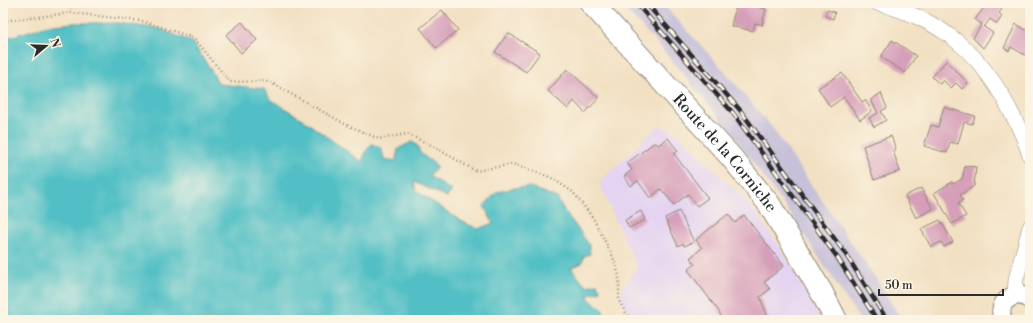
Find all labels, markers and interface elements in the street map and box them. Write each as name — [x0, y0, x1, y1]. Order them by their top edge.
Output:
north arrow — [26, 26, 66, 66]
text: N — [46, 37, 63, 50]
street label: Route de la Corniche — [668, 89, 781, 216]
scale bar — [879, 271, 1003, 297]
text: 50 m — [885, 278, 913, 293]

